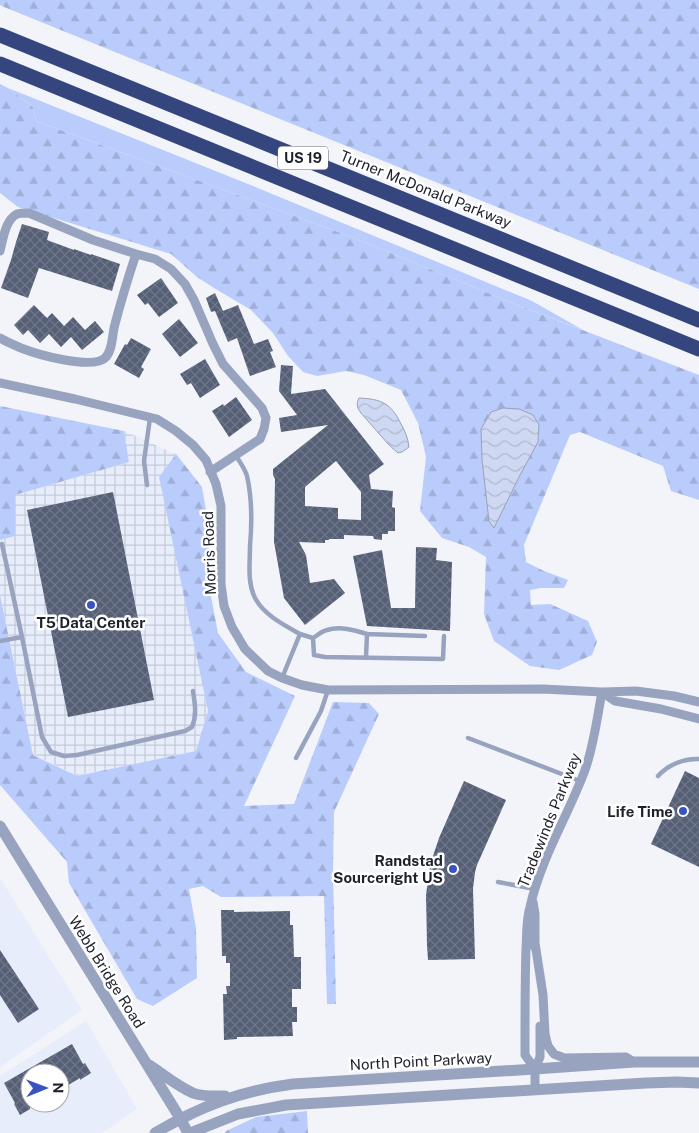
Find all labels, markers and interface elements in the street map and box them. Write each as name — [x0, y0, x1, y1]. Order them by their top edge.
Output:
road number: US 19 — [278, 146, 328, 170]
street label: Turner McDonald Parkway — [338, 147, 514, 231]
street label: Morris Road — [199, 511, 219, 595]
marker: T5 Data Center — [85, 599, 97, 611]
place label: T5 Data Center — [37, 614, 145, 631]
street label: Tradewinds Parkway — [514, 750, 584, 890]
place label: Life Time — [607, 803, 673, 820]
marker: Life Time — [677, 805, 689, 817]
place label: Randstad Sourceright US — [333, 852, 443, 886]
marker: Randstad Sourceright US — [447, 863, 459, 875]
street label: Webb Bridge Road — [66, 913, 148, 1031]
street label: North Point Parkway — [349, 1049, 493, 1073]
north arrow — [20, 1063, 70, 1113]
text: N — [50, 1082, 66, 1093]

